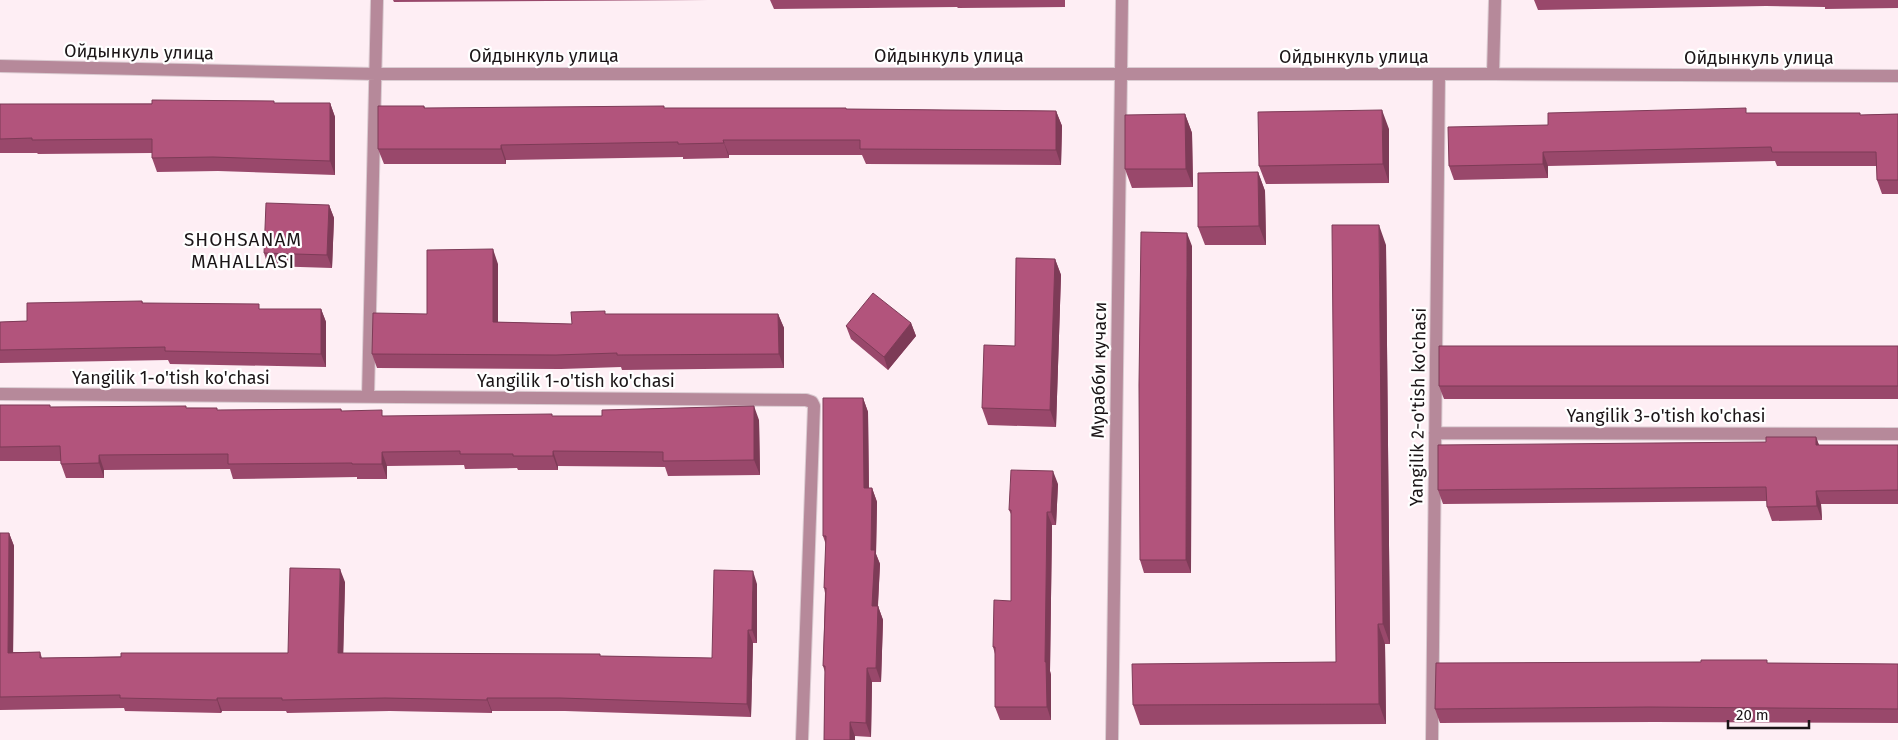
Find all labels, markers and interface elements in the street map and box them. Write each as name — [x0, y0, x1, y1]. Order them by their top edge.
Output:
street label: Ойдынкуль улица — [64, 40, 214, 64]
street label: Ойдынкуль улица — [469, 45, 619, 67]
street label: Ойдынкуль улица — [874, 45, 1024, 67]
street label: Ойдынкуль улица — [1279, 46, 1429, 68]
street label: Ойдынкуль улица — [1684, 47, 1834, 69]
district label: SHOHSANAM MAHALLASI — [184, 228, 302, 273]
street label: Мурабби кучаси — [1087, 301, 1111, 439]
street label: Yangilik 2-o'tish ko'chasi — [1405, 307, 1431, 507]
street label: Yangilik 1-o'tish ko'chasi — [72, 367, 270, 389]
street label: Yangilik 1-o'tish ko'chasi — [477, 370, 675, 392]
street label: Yangilik 3-o'tish ko'chasi — [1567, 405, 1765, 427]
scale bar — [1728, 698, 1809, 730]
text: 20 m — [1736, 706, 1769, 724]

